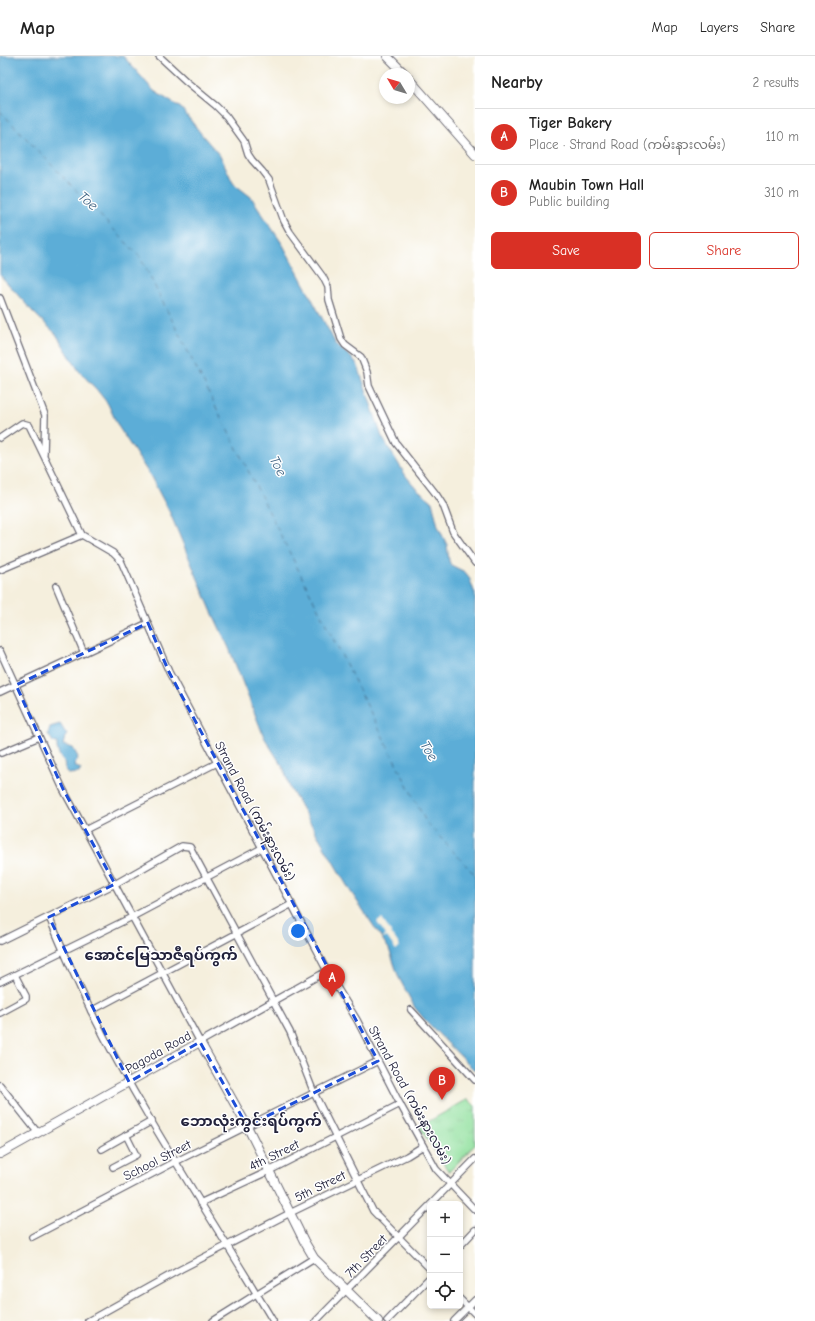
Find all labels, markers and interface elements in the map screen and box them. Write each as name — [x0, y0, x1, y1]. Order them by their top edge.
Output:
text: Map — [20, 17, 55, 39]
text: Map — [651, 19, 678, 36]
text: Layers — [700, 19, 738, 36]
text: Share — [760, 19, 795, 36]
north arrow — [379, 68, 415, 104]
text: Nearby — [491, 73, 542, 92]
text: 2 results — [752, 75, 799, 90]
text: Tiger Bakery — [529, 114, 612, 132]
text: A — [500, 129, 508, 144]
text: 110 m — [766, 129, 799, 144]
text: Place · Strand Road (ကမ်းနားလမ်း) — [529, 137, 726, 152]
text: Maubin Town Hall — [529, 176, 644, 194]
text: B — [500, 185, 508, 200]
text: 310 m — [764, 185, 799, 200]
water label: Toe — [75, 188, 101, 214]
text: Public building — [529, 194, 610, 209]
button: Save — [491, 232, 641, 269]
button: Share — [649, 232, 799, 269]
water label: Toe — [266, 453, 290, 479]
street label: Strand Road (ကမ်းနားလမ်း) — [209, 738, 299, 885]
water label: Toe — [416, 738, 442, 764]
your location — [288, 921, 308, 941]
district label: အောင်မြေသာဇီရပ်ကွက် — [84, 945, 238, 967]
pin: A — [319, 964, 345, 997]
street label: Strand Road (ကမ်းနားလမ်း) — [363, 1023, 455, 1168]
street label: Pagoda Road — [122, 1028, 194, 1076]
pin: B — [429, 1067, 455, 1100]
district label: ဘောလုံးကွင်းရပ်ကွက် — [180, 1111, 322, 1133]
street label: School Street — [121, 1136, 194, 1183]
street label: 4th Street — [247, 1136, 303, 1174]
street label: 5th Street — [292, 1167, 349, 1205]
map controls — [427, 1201, 463, 1309]
button: + — [427, 1201, 463, 1237]
street label: 7th Street — [342, 1231, 391, 1281]
button: − — [427, 1237, 463, 1273]
button: locate — [427, 1273, 463, 1309]

